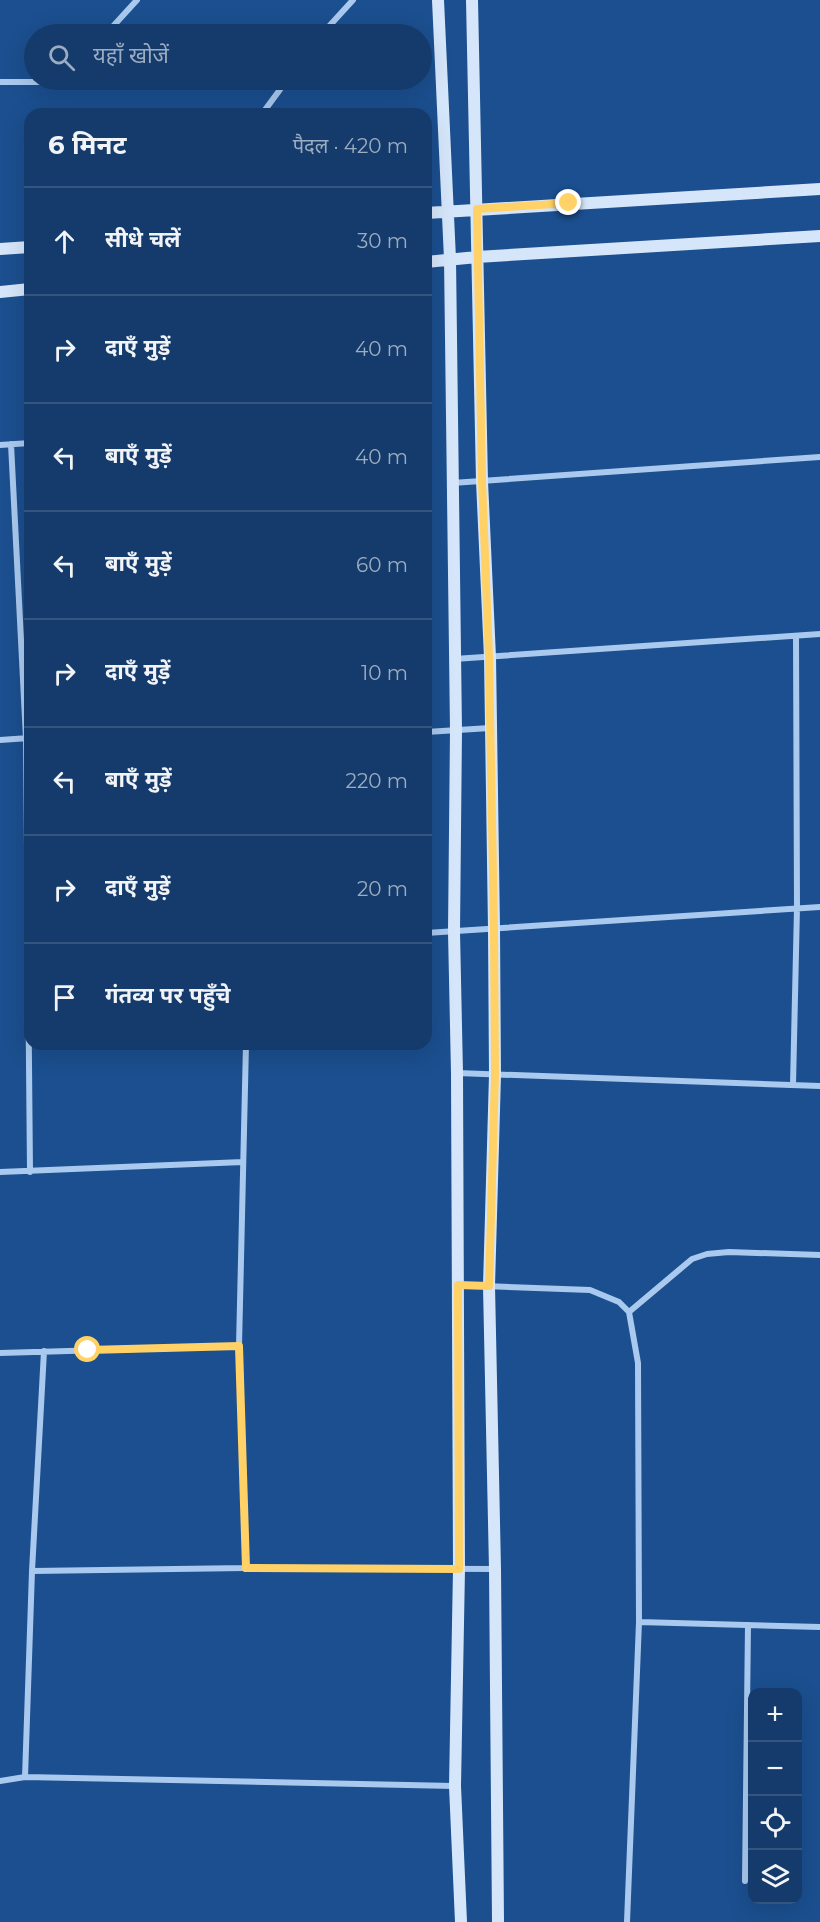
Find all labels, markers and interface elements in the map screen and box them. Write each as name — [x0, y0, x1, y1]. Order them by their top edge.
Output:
search box — [24, 24, 432, 90]
icon: search — [45, 41, 78, 74]
text: यहाँ खोजें — [93, 42, 169, 69]
text: 6 मिनट — [48, 129, 127, 161]
text: पैदल · 420 m — [293, 134, 408, 158]
route end — [555, 189, 581, 215]
icon: ahead — [48, 225, 81, 258]
text: सीधे चलें — [105, 226, 181, 253]
text: 30 m — [357, 229, 408, 253]
icon: right — [48, 333, 81, 366]
text: दाएँ मुड़ें — [105, 334, 170, 361]
text: 40 m — [355, 337, 408, 361]
icon: left — [48, 441, 81, 474]
text: बाएँ मुड़ें — [105, 442, 172, 469]
text: 40 m — [355, 445, 408, 469]
icon: left — [48, 549, 81, 582]
text: बाएँ मुड़ें — [105, 550, 172, 577]
text: 60 m — [356, 553, 408, 577]
icon: right — [48, 657, 81, 690]
text: दाएँ मुड़ें — [105, 658, 170, 685]
text: 10 m — [361, 661, 408, 685]
icon: left — [48, 765, 81, 798]
text: बाएँ मुड़ें — [105, 766, 172, 793]
text: 220 m — [346, 769, 408, 793]
icon: right — [48, 873, 81, 906]
text: दाएँ मुड़ें — [105, 874, 170, 901]
text: 20 m — [357, 877, 408, 901]
icon: arrive — [48, 981, 81, 1014]
text: गंतव्य पर पहुँचे — [105, 982, 231, 1009]
route start — [74, 1336, 100, 1362]
map controls — [748, 1688, 802, 1904]
button: + — [748, 1688, 802, 1742]
button: − — [748, 1742, 802, 1796]
button: locate — [748, 1796, 802, 1850]
button: layers — [748, 1850, 802, 1904]

